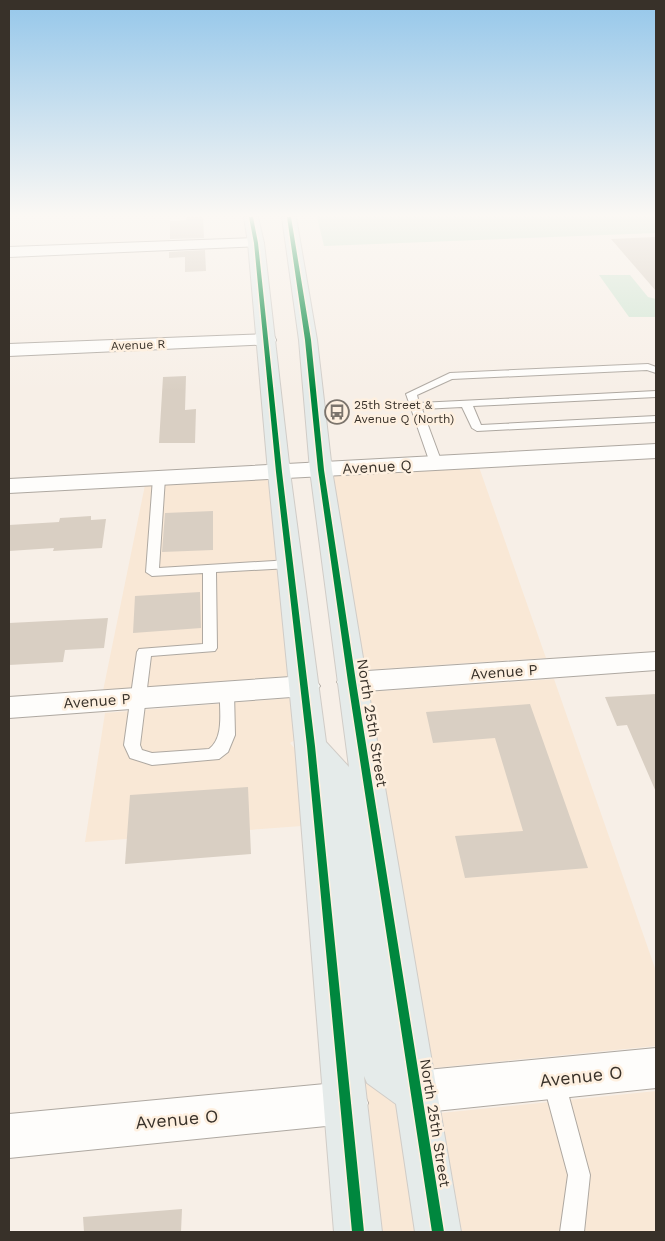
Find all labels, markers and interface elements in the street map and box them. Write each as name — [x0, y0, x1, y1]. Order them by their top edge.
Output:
street label: Avenue R — [111, 337, 165, 353]
place label: 25th Street & Avenue Q (North) — [354, 398, 454, 426]
bus stop icon: 25th Street & Avenue Q (North) — [324, 399, 350, 425]
street label: Avenue Q — [342, 456, 412, 478]
street label: North 25th Street — [353, 658, 391, 789]
street label: Avenue P — [470, 661, 538, 683]
street label: Avenue P — [63, 690, 131, 712]
street label: North 25th Street — [416, 1058, 454, 1189]
street label: Avenue O — [538, 1061, 624, 1091]
street label: Avenue O — [135, 1105, 219, 1133]

